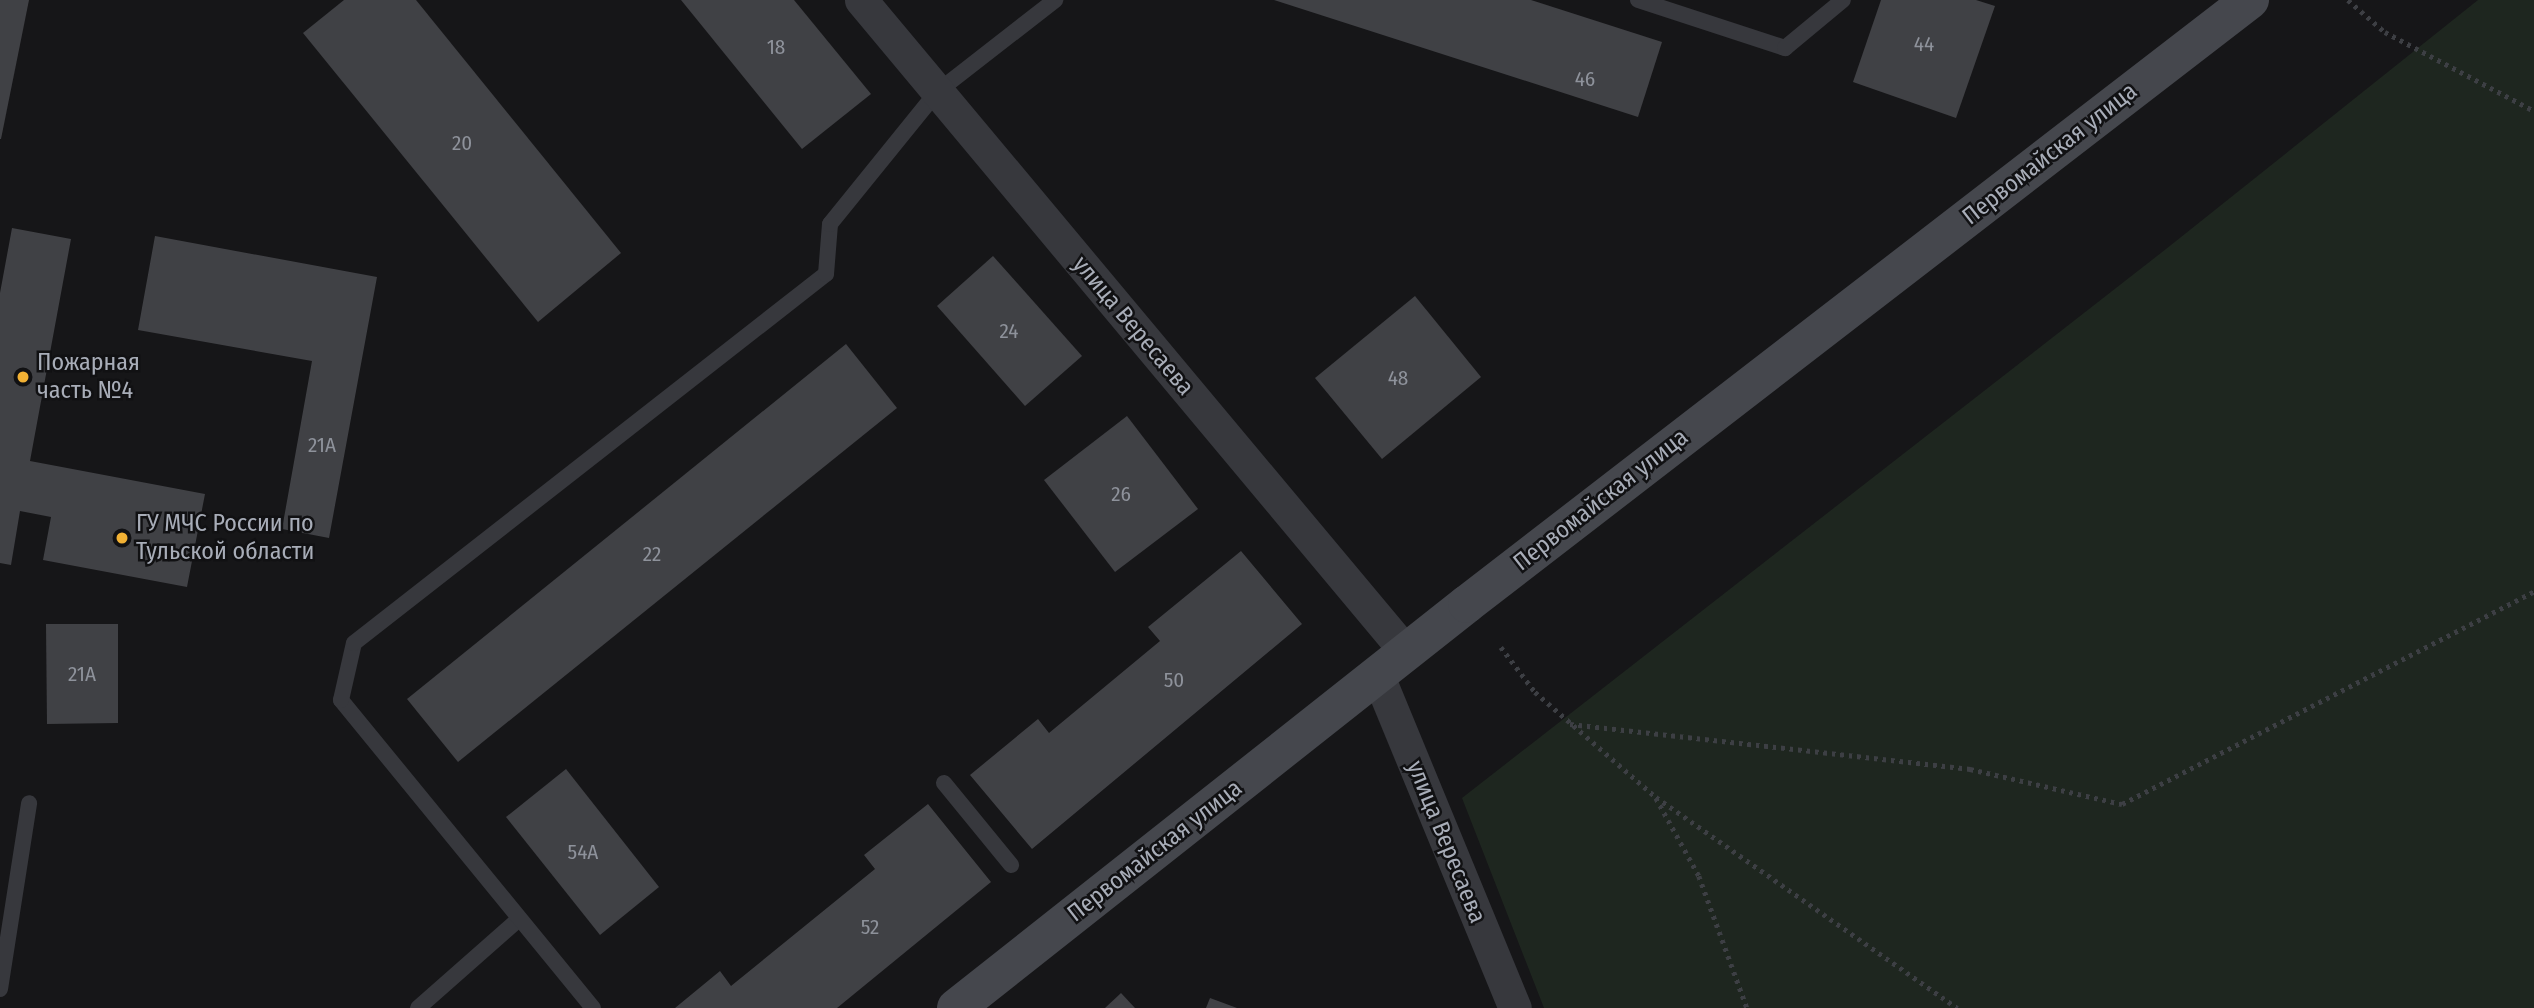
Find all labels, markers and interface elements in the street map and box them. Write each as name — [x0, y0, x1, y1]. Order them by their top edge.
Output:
house number: 44 — [1914, 31, 1934, 57]
house number: 18 — [767, 34, 785, 60]
house number: 46 — [1575, 66, 1595, 92]
street label: Первомайская улица — [1957, 77, 2143, 231]
house number: 20 — [452, 130, 472, 156]
street label: улица Вересаева — [1066, 251, 1200, 401]
house number: 24 — [999, 318, 1019, 344]
place label: Пожарная часть №4 — [37, 349, 140, 405]
house number: 48 — [1388, 365, 1408, 391]
marker: Пожарная часть №4 — [15, 369, 31, 385]
street label: Первомайская улица — [1508, 423, 1694, 577]
house number: 21А — [308, 432, 336, 458]
house number: 26 — [1111, 481, 1131, 507]
place label: ГУ МЧС России по Тульской области — [136, 510, 314, 566]
marker: ГУ МЧС России по Тульской области — [114, 530, 130, 546]
house number: 22 — [643, 541, 661, 567]
house number: 21А — [68, 661, 96, 687]
house number: 50 — [1164, 667, 1184, 693]
street label: улица Вересаева — [1400, 757, 1492, 927]
street label: Первомайская улица — [1062, 774, 1248, 928]
house number: 54А — [568, 839, 598, 865]
house number: 52 — [861, 914, 879, 940]

